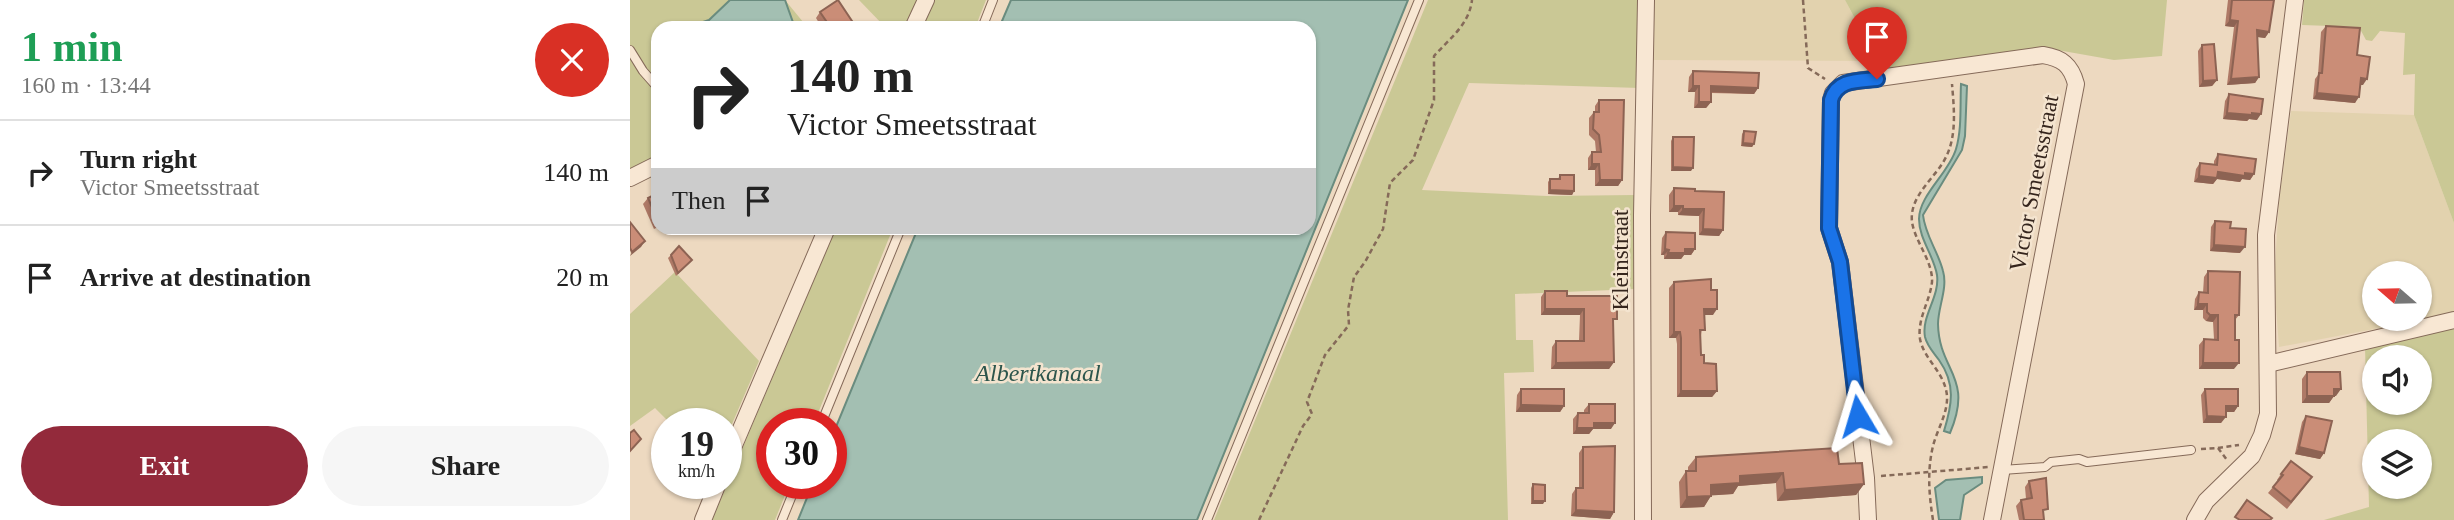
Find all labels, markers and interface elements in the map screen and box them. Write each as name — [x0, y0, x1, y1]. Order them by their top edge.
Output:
pin — [1847, 7, 1907, 79]
icon: arrive — [1858, 18, 1896, 56]
button: close — [535, 23, 609, 97]
text: 1 min — [21, 24, 123, 70]
text: 140 m — [787, 48, 914, 103]
icon: right — [672, 49, 763, 140]
text: 160 m · 13:44 — [21, 73, 151, 98]
street label: Victor Smeetsstraat — [2005, 92, 2063, 273]
text: Victor Smeetsstraat — [787, 106, 1037, 142]
text: Turn right — [80, 145, 197, 174]
icon: right — [21, 154, 59, 192]
text: 140 m — [543, 158, 609, 187]
text: Victor Smeetsstraat — [80, 175, 259, 200]
icon: arrive — [739, 182, 777, 220]
text: Then — [672, 186, 725, 215]
street label: Kleinstraat — [1608, 209, 1633, 310]
icon: arrive — [21, 259, 59, 297]
north arrow — [2362, 261, 2432, 331]
map controls — [2362, 261, 2432, 499]
text: Arrive at destination — [80, 263, 311, 292]
text: 20 m — [556, 263, 609, 292]
button: sound — [2362, 345, 2432, 415]
water label: Albertkanaal — [973, 360, 1101, 386]
position arrow — [1821, 379, 1895, 453]
speed limit sign: 30 — [756, 408, 847, 499]
text: 19 — [679, 425, 714, 464]
button: Exit — [21, 426, 308, 506]
button: Share — [322, 426, 609, 506]
button: layers — [2362, 429, 2432, 499]
text: km/h — [678, 461, 715, 481]

